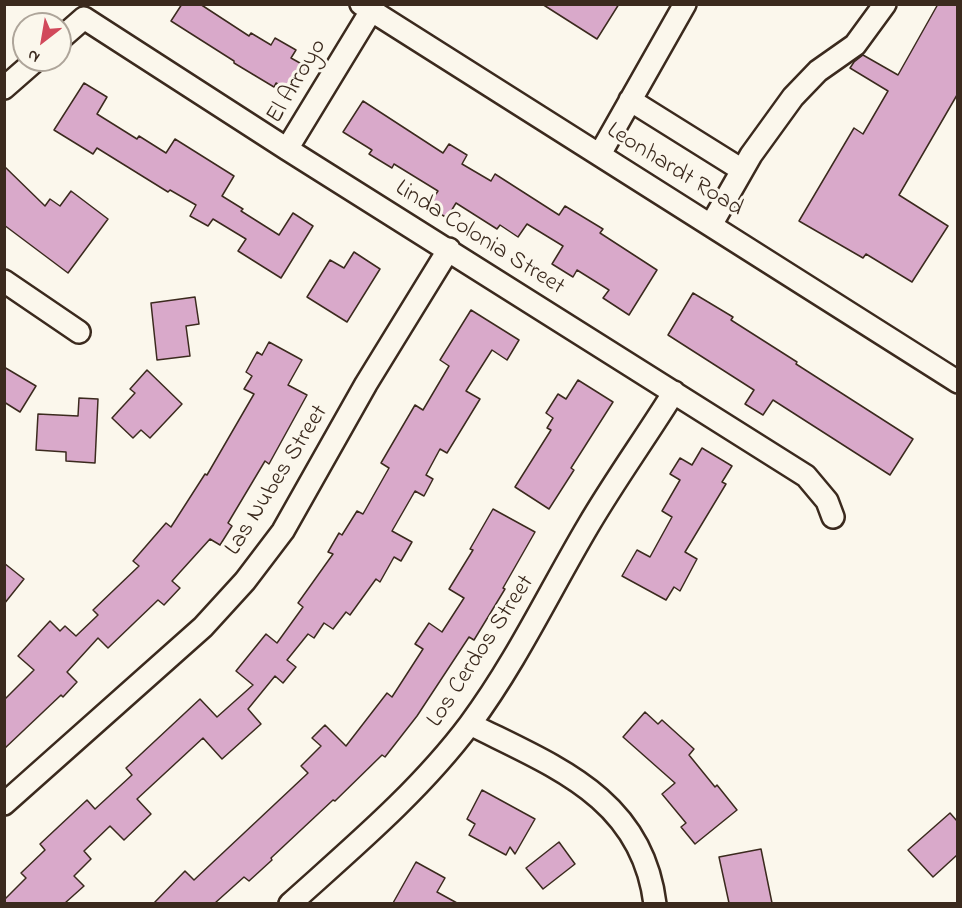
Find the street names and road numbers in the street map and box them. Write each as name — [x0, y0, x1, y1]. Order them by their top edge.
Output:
street label: El Arroyo — [262, 35, 334, 129]
street label: Leonhardt Road — [600, 118, 748, 224]
street label: Linda Colonia Street — [389, 175, 569, 303]
street label: Las Nubes Street — [220, 400, 336, 562]
street label: Los Cerdos Street — [422, 571, 542, 733]

